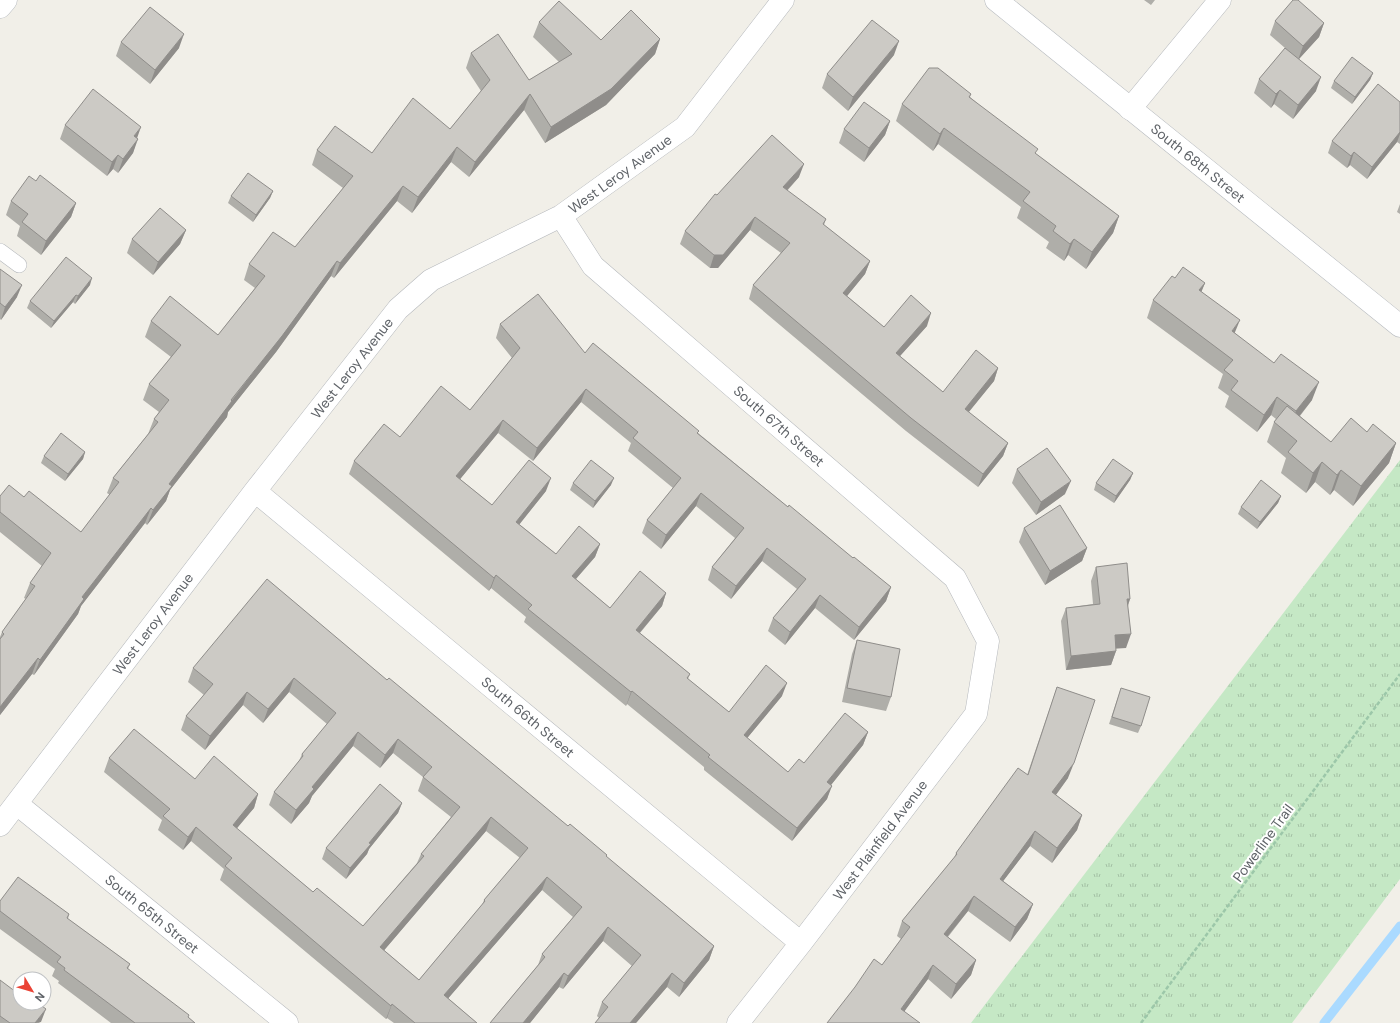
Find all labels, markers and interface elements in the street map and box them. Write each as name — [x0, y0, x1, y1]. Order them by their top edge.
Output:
street label: South 68th Street — [1147, 120, 1249, 206]
street label: West Leroy Avenue — [565, 130, 675, 218]
street label: West Leroy Avenue — [307, 314, 397, 422]
street label: South 67th Street — [730, 382, 828, 470]
street label: West Leroy Avenue — [109, 569, 197, 679]
street label: South 66th Street — [478, 673, 578, 761]
street label: West Plainfield Avenue — [829, 776, 931, 904]
street label: Powerline Trail — [1229, 801, 1297, 885]
street label: South 65th Street — [101, 871, 203, 957]
north arrow — [12, 971, 52, 1011]
text: N — [32, 990, 48, 1005]

